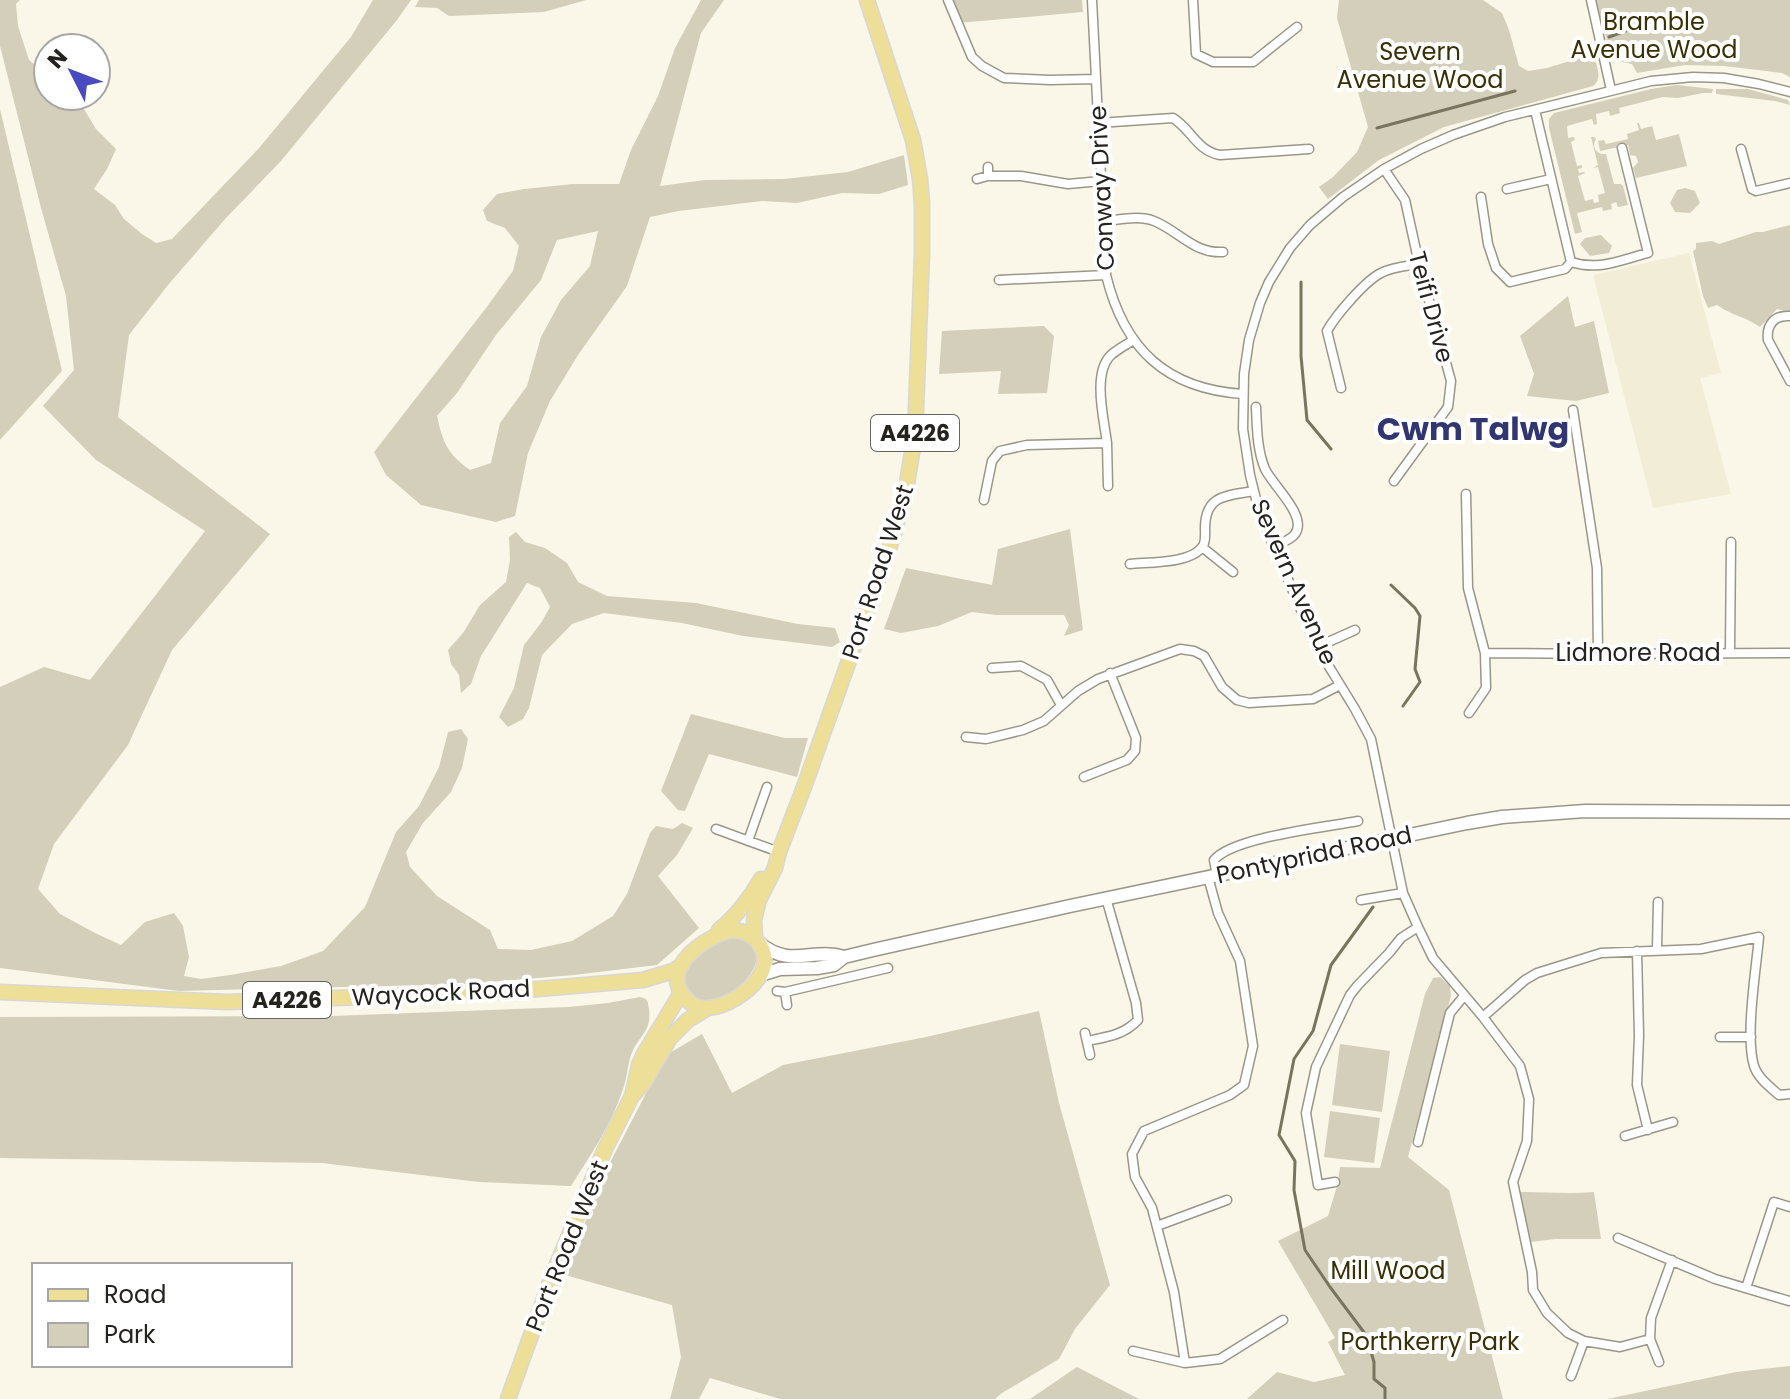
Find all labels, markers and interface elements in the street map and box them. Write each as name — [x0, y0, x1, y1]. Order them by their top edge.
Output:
park label: Bramble Avenue Wood — [1571, 5, 1737, 66]
north arrow — [32, 32, 112, 112]
park label: Severn Avenue Wood — [1337, 35, 1503, 96]
text: N — [40, 42, 75, 75]
street label: Conway Drive — [1081, 105, 1122, 271]
street label: Teifi Drive — [1401, 247, 1462, 366]
district label: Cwm Talwg — [1377, 406, 1569, 451]
road number: A4226 — [871, 415, 959, 451]
street label: Port Road West — [834, 480, 921, 663]
street label: Severn Avenue — [1243, 494, 1346, 670]
street label: Lidmore Road — [1555, 636, 1721, 669]
street label: Pontypridd Road — [1213, 818, 1415, 891]
street label: Waycock Road — [351, 971, 531, 1014]
road number: A4226 — [243, 982, 331, 1018]
street label: Port Road West — [517, 1155, 616, 1336]
park label: Mill Wood — [1330, 1254, 1446, 1287]
legend — [32, 1263, 292, 1367]
text: Road — [104, 1278, 166, 1311]
text: Park — [104, 1318, 156, 1351]
park label: Porthkerry Park — [1341, 1325, 1520, 1358]

